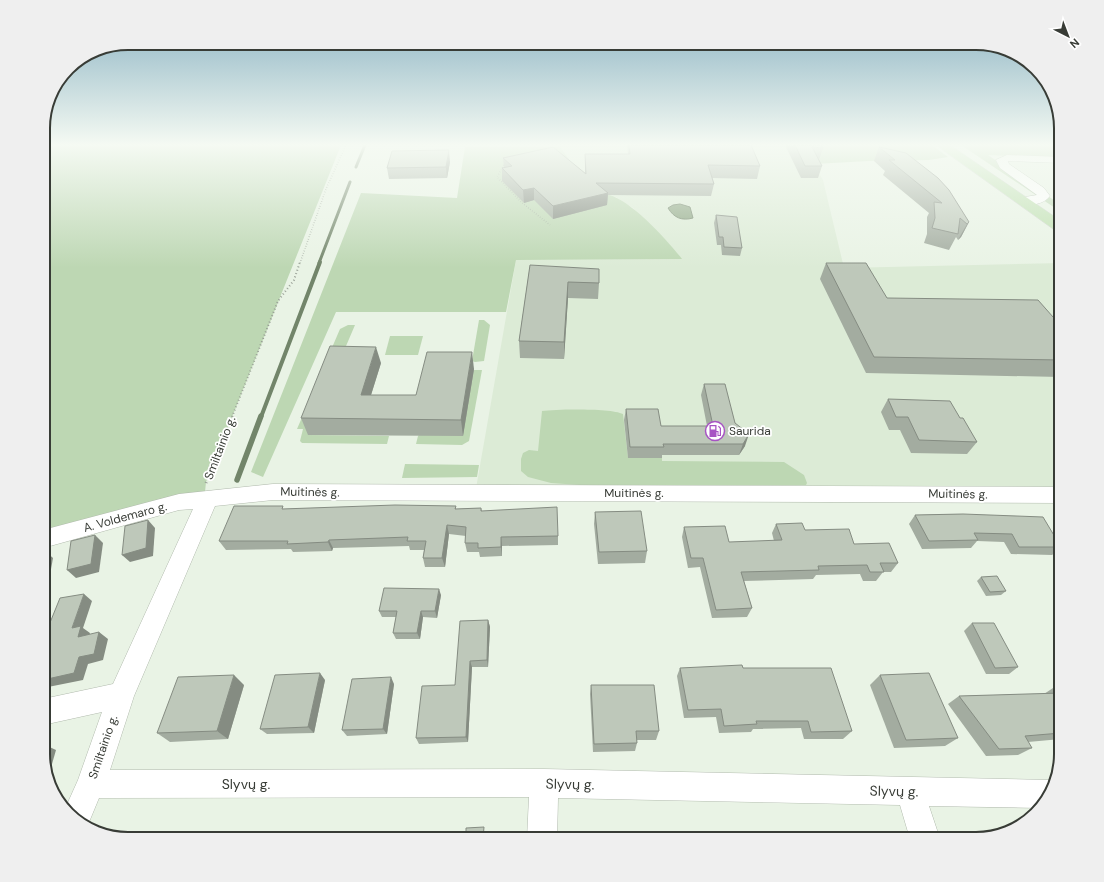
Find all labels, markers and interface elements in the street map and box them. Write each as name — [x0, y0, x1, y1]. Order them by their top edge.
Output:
north arrow — [1048, 16, 1088, 56]
text: N — [1067, 36, 1082, 51]
street label: Smiltainio g. — [201, 414, 239, 482]
fuel station icon: Saurida — [704, 420, 726, 442]
place label: Saurida — [729, 423, 771, 439]
street label: Muitinės g. — [280, 483, 340, 501]
street label: Muitinės g. — [604, 485, 664, 501]
street label: Muitinės g. — [928, 485, 988, 503]
street label: A. Voldemaro g. — [82, 498, 168, 536]
street label: Smiltainio g. — [85, 713, 121, 781]
street label: Slyvų g. — [222, 775, 271, 793]
street label: Slyvų g. — [545, 775, 595, 793]
street label: Slyvų g. — [869, 782, 919, 800]

